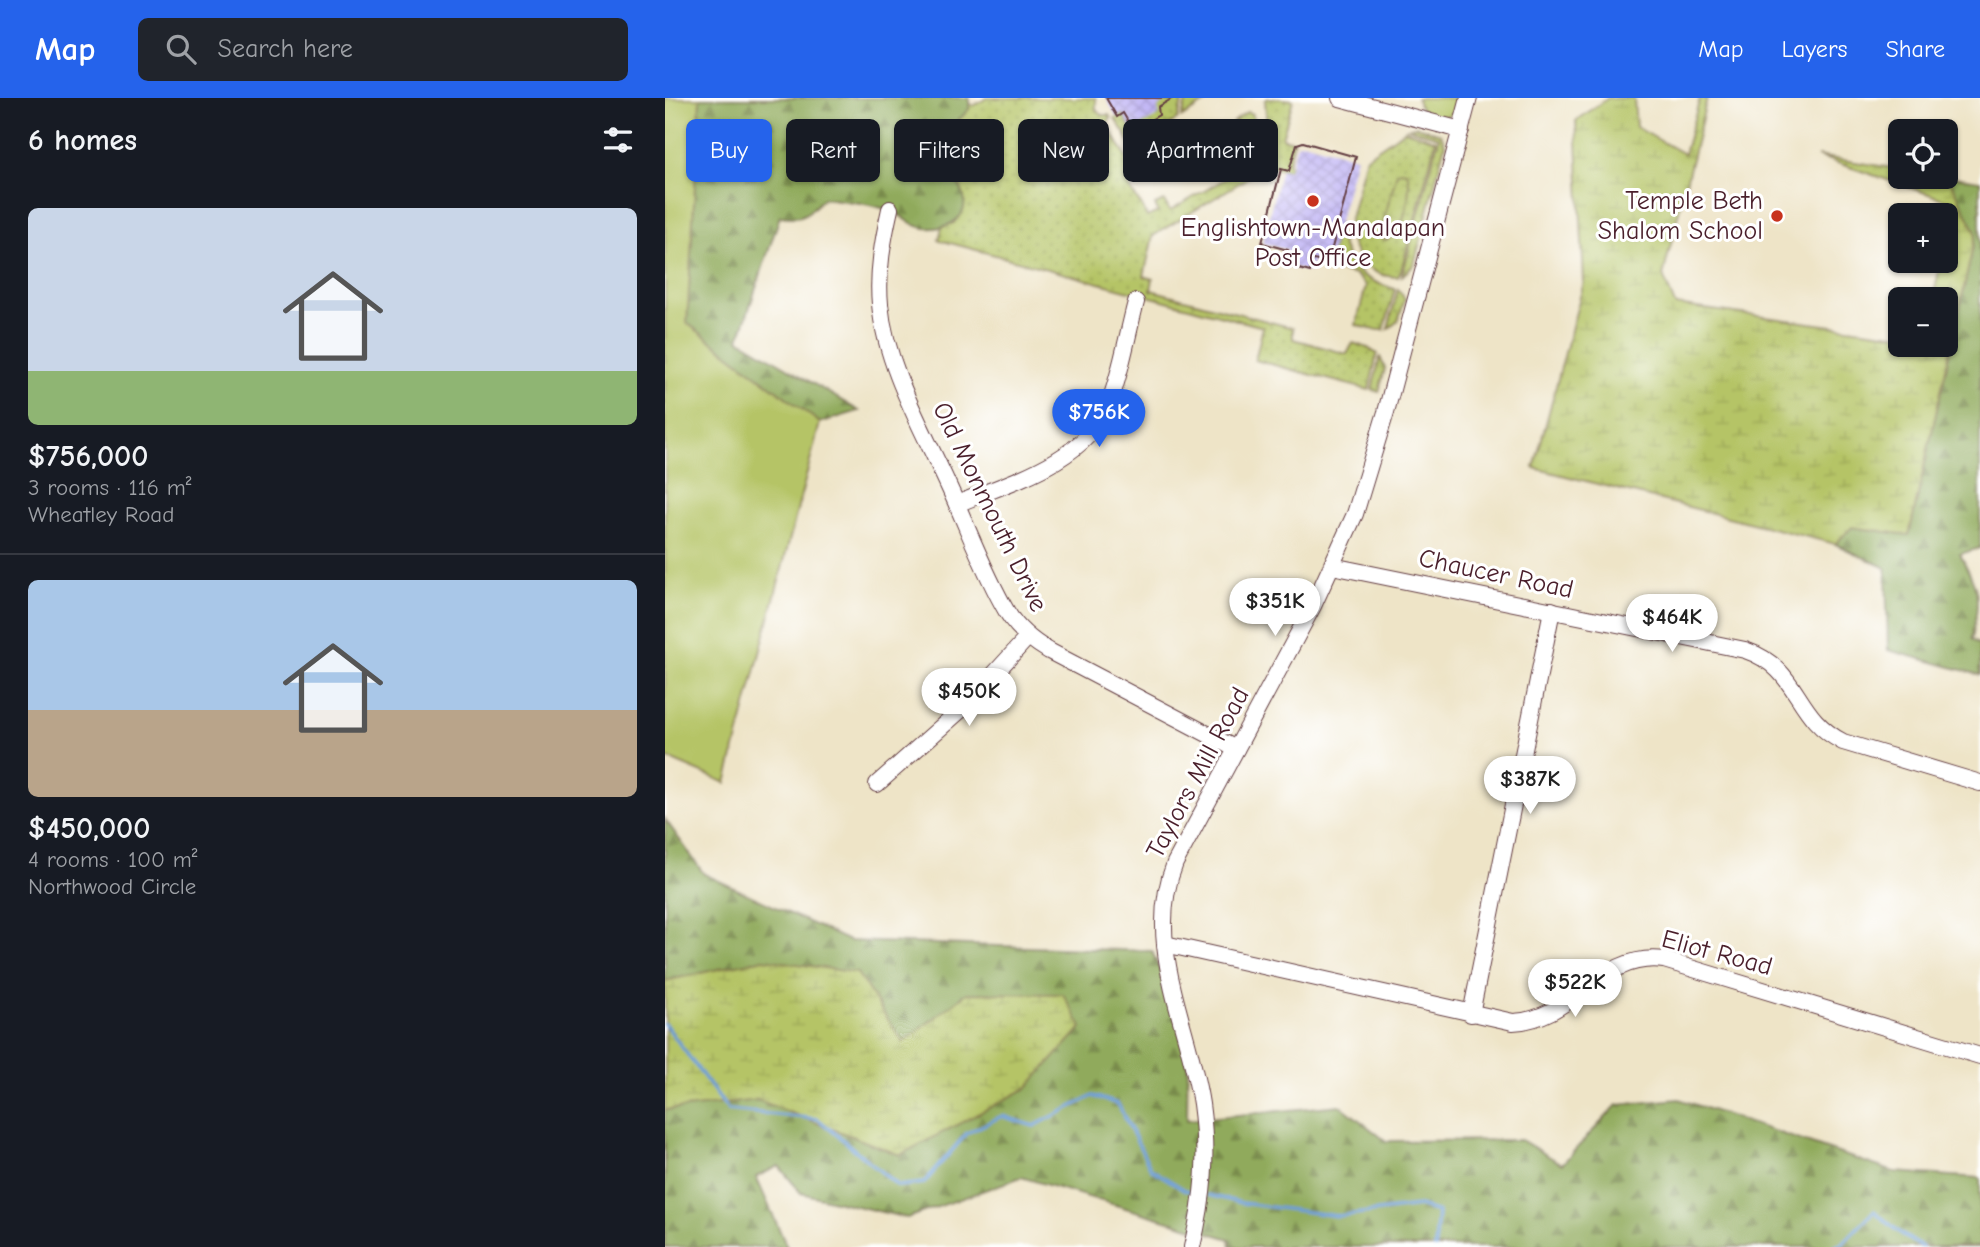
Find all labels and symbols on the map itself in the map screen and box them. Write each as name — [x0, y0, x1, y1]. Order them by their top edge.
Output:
place label: Temple Beth Shalom School — [1598, 186, 1763, 246]
marker: Englishtown-Manalapan Post Office — [1305, 193, 1321, 209]
marker: Temple Beth Shalom School — [1769, 208, 1785, 224]
place label: Englishtown-Manalapan Post Office — [1181, 213, 1445, 273]
pin: $756K — [1050, 390, 1148, 449]
street label: Old Monmouth Drive — [926, 397, 1054, 617]
street label: Chaucer Road — [1416, 543, 1576, 605]
pin: $351K — [1226, 578, 1324, 638]
pin: $464K — [1623, 594, 1721, 654]
pin: $450K — [920, 668, 1018, 728]
street label: Taylors Mill Road — [1140, 682, 1256, 864]
pin: $387K — [1481, 756, 1579, 816]
street label: Eliot Road — [1659, 924, 1775, 982]
pin: $522K — [1526, 960, 1624, 1019]

